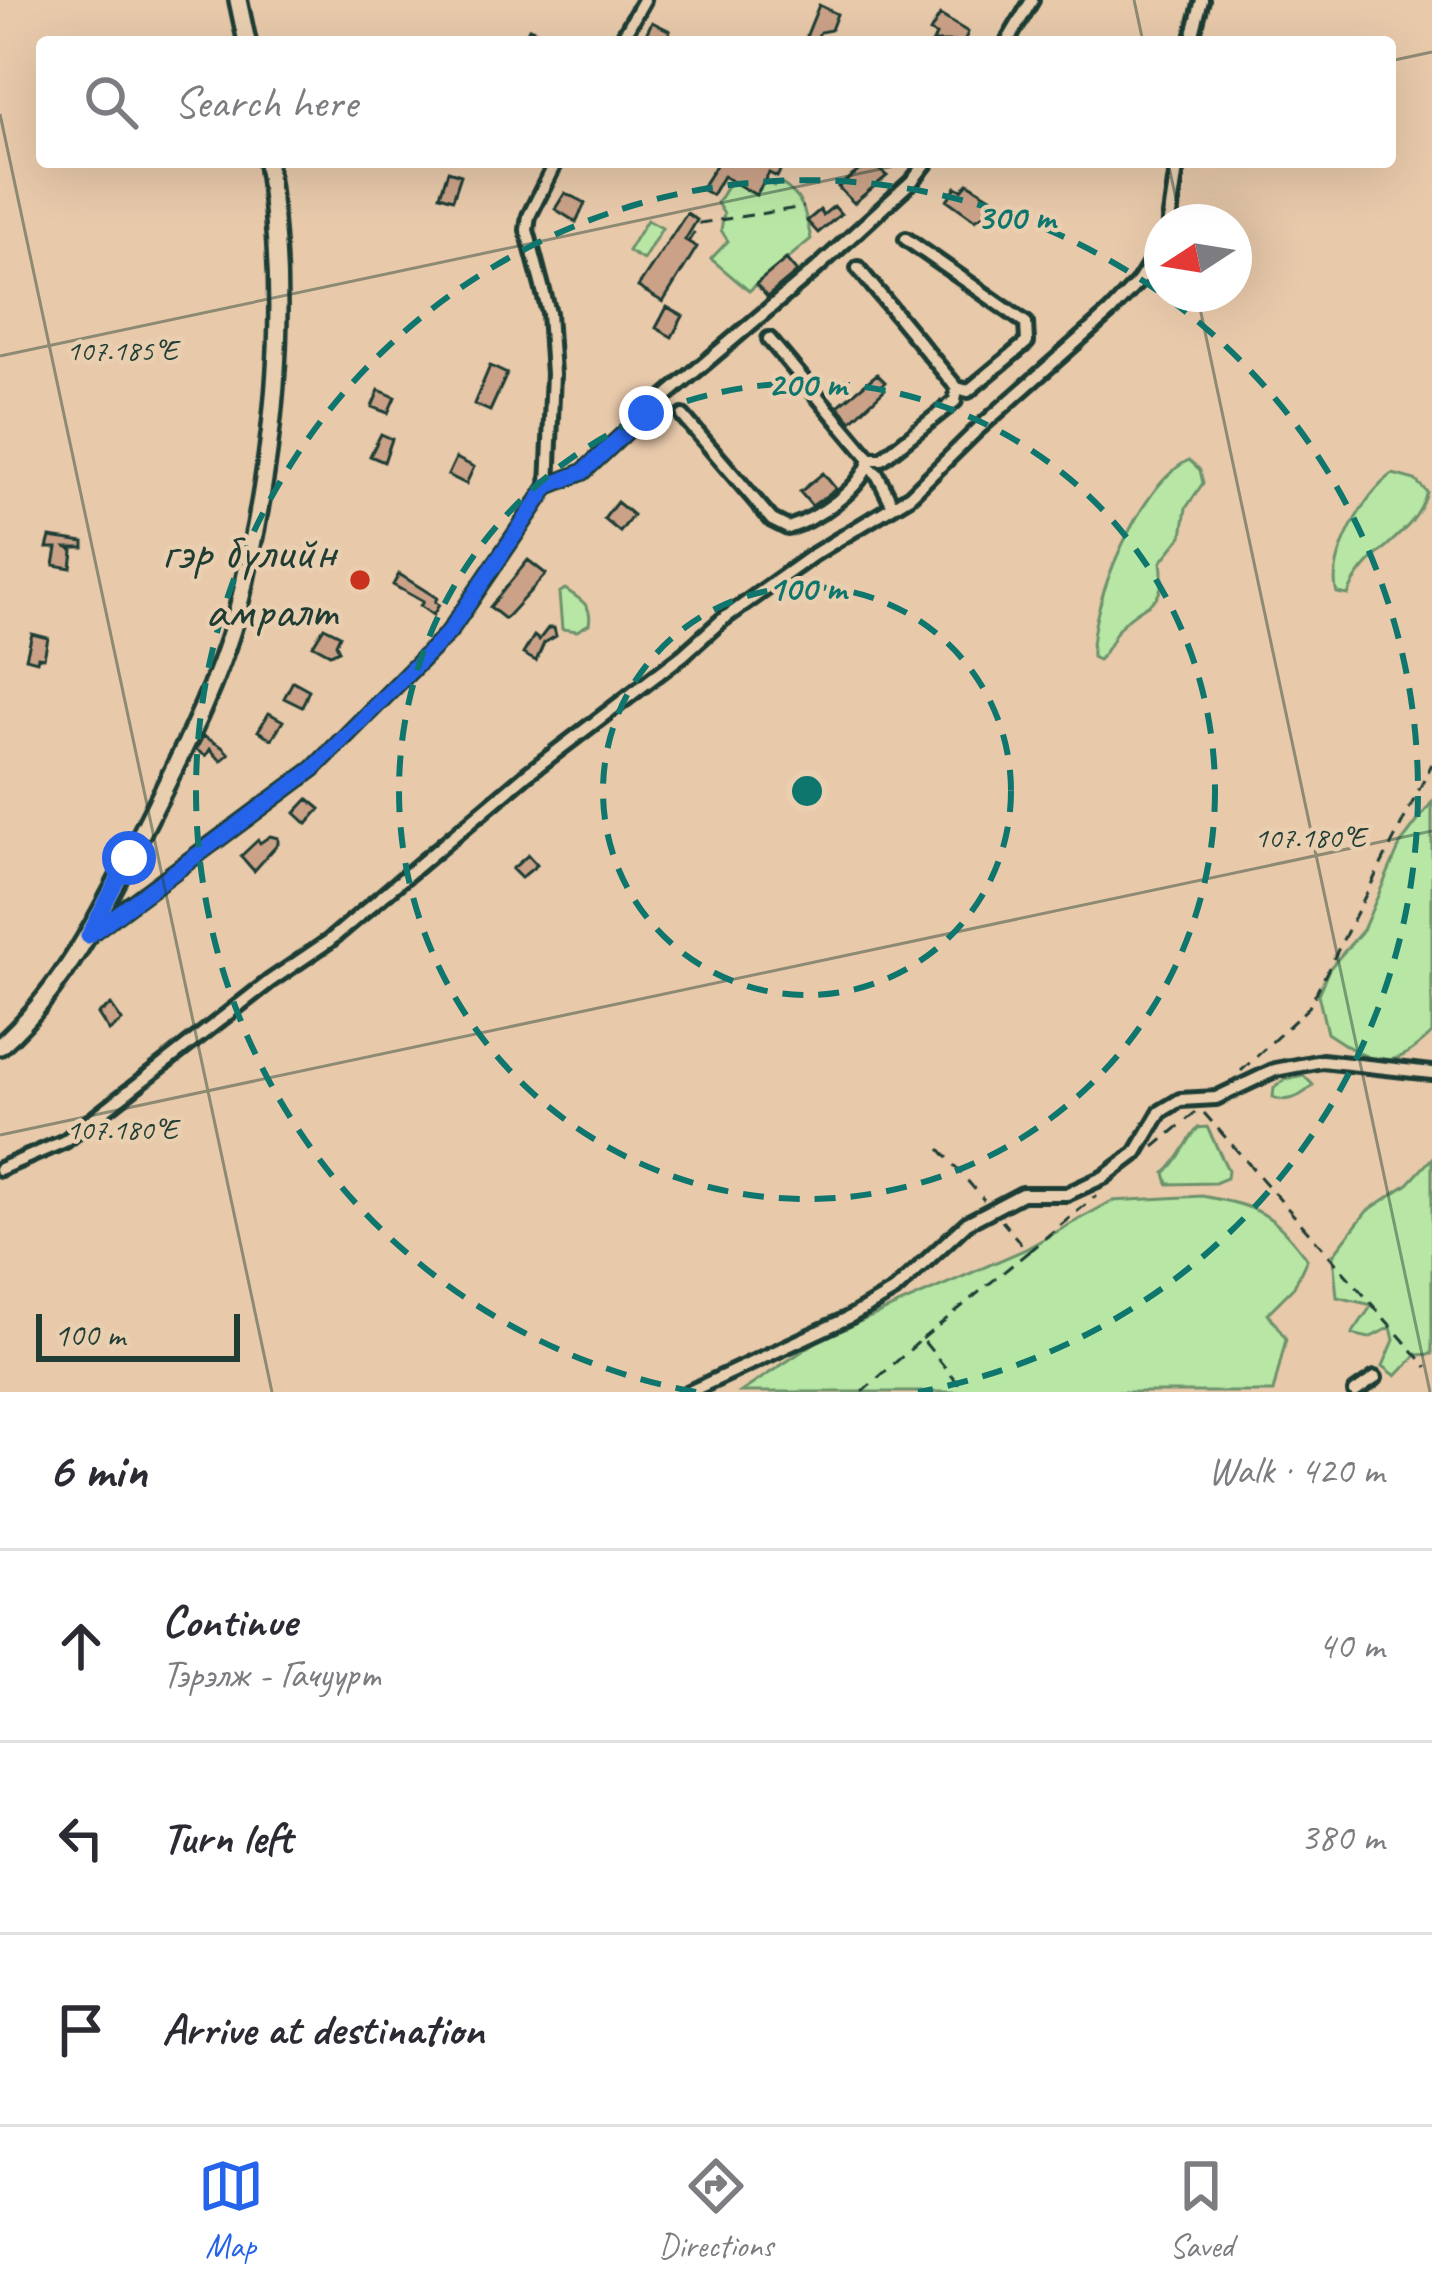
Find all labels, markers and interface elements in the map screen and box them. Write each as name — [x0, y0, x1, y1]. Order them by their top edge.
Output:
search box — [36, 36, 1396, 168]
icon: search — [78, 69, 144, 135]
text: Search here — [174, 74, 357, 131]
text: 300 m — [977, 194, 1058, 240]
north arrow — [1144, 204, 1252, 312]
text: 107.185°E — [66, 331, 182, 369]
text: 200 m — [768, 361, 849, 407]
route end — [619, 386, 673, 440]
place label: гэр бүлийн амралт — [161, 519, 339, 642]
text: 100 m — [768, 565, 849, 611]
marker: гэр бүлийн амралт — [347, 567, 373, 593]
centre of rings — [786, 770, 828, 812]
text: 107.180°E — [1254, 818, 1370, 856]
route start — [102, 831, 156, 885]
text: 107.180°E — [66, 1110, 182, 1148]
scale bar — [36, 1308, 240, 1361]
text: 100 m — [54, 1314, 125, 1356]
text: 6 min — [48, 1438, 147, 1502]
text: Walk · 420 m — [1208, 1446, 1384, 1495]
text: Continue — [162, 1593, 296, 1650]
icon: ahead — [48, 1613, 114, 1679]
text: 40 m — [1318, 1621, 1384, 1670]
text: Тэрэлж - Гачуурт — [162, 1650, 381, 1699]
icon: left — [48, 1805, 114, 1871]
text: Turn left — [162, 1809, 292, 1866]
text: 380 m — [1300, 1813, 1384, 1862]
icon: arrive — [48, 1997, 114, 2063]
text: Arrive at destination — [162, 2001, 484, 2058]
tab: Map — [198, 2153, 264, 2267]
tab: Directions — [659, 2153, 773, 2267]
tab: Saved — [1168, 2153, 1234, 2267]

